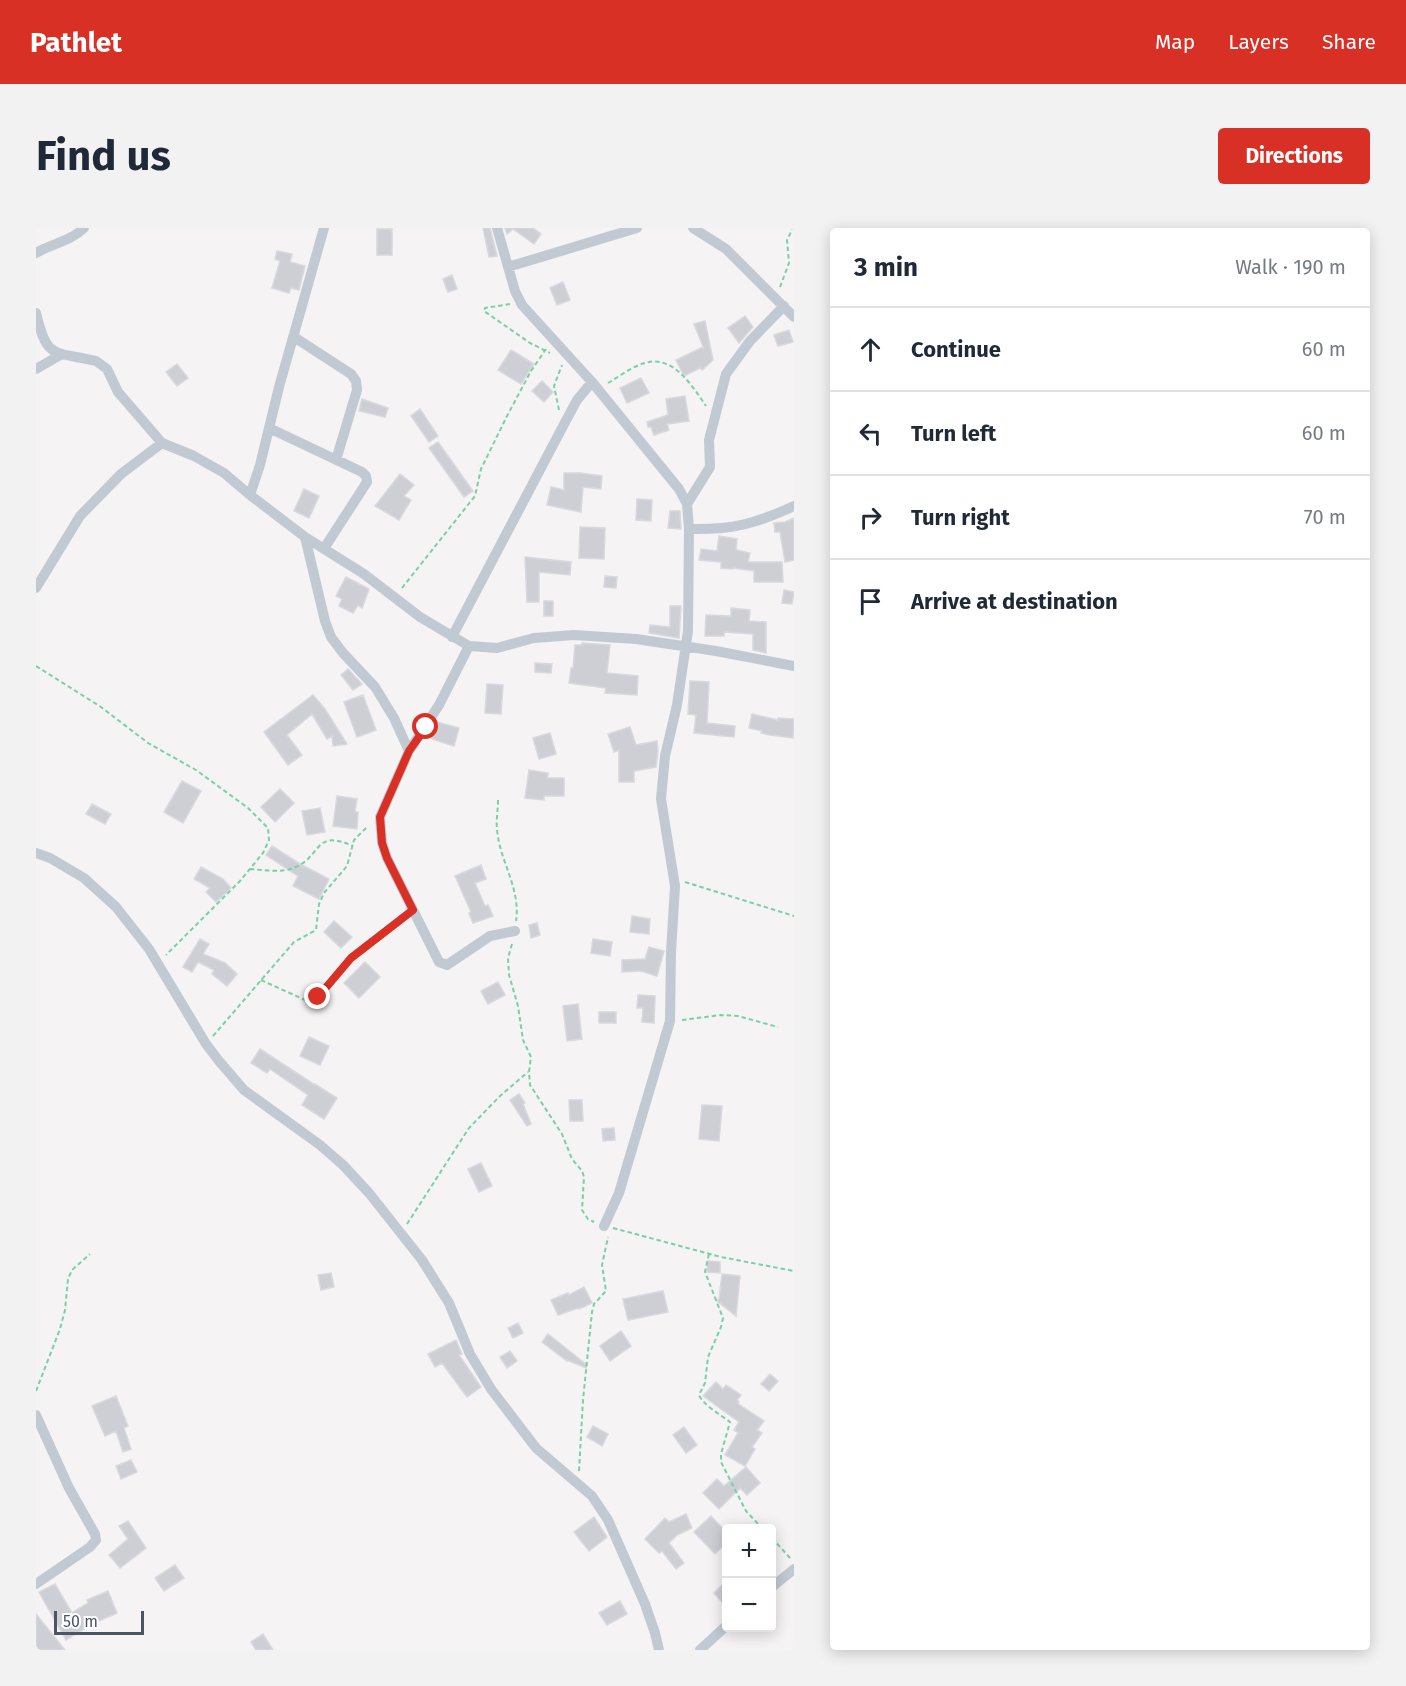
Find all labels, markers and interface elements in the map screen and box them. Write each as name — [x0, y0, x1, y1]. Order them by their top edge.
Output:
text: Pathlet — [30, 26, 122, 59]
text: Map — [1155, 29, 1195, 55]
text: Layers — [1228, 29, 1289, 55]
text: Share — [1322, 29, 1376, 55]
button: Directions — [1218, 128, 1370, 184]
text: Find us — [36, 131, 171, 181]
text: 3 min — [854, 252, 918, 283]
text: Walk · 190 m — [1235, 255, 1346, 279]
icon: ahead — [854, 333, 887, 366]
text: Continue — [911, 336, 1001, 363]
text: 60 m — [1302, 337, 1346, 361]
icon: left — [854, 417, 887, 450]
text: Turn left — [911, 420, 996, 447]
text: 60 m — [1302, 421, 1346, 445]
icon: right — [854, 501, 887, 534]
text: Turn right — [911, 504, 1010, 531]
text: 70 m — [1304, 505, 1346, 529]
icon: arrive — [854, 585, 887, 618]
text: Arrive at destination — [911, 588, 1118, 615]
route start — [412, 713, 438, 739]
route end — [304, 983, 330, 1009]
map controls — [722, 1524, 776, 1632]
button: + — [722, 1524, 776, 1578]
button: − — [722, 1578, 776, 1632]
scale bar — [54, 1608, 144, 1636]
text: 50 m — [63, 1612, 98, 1631]

